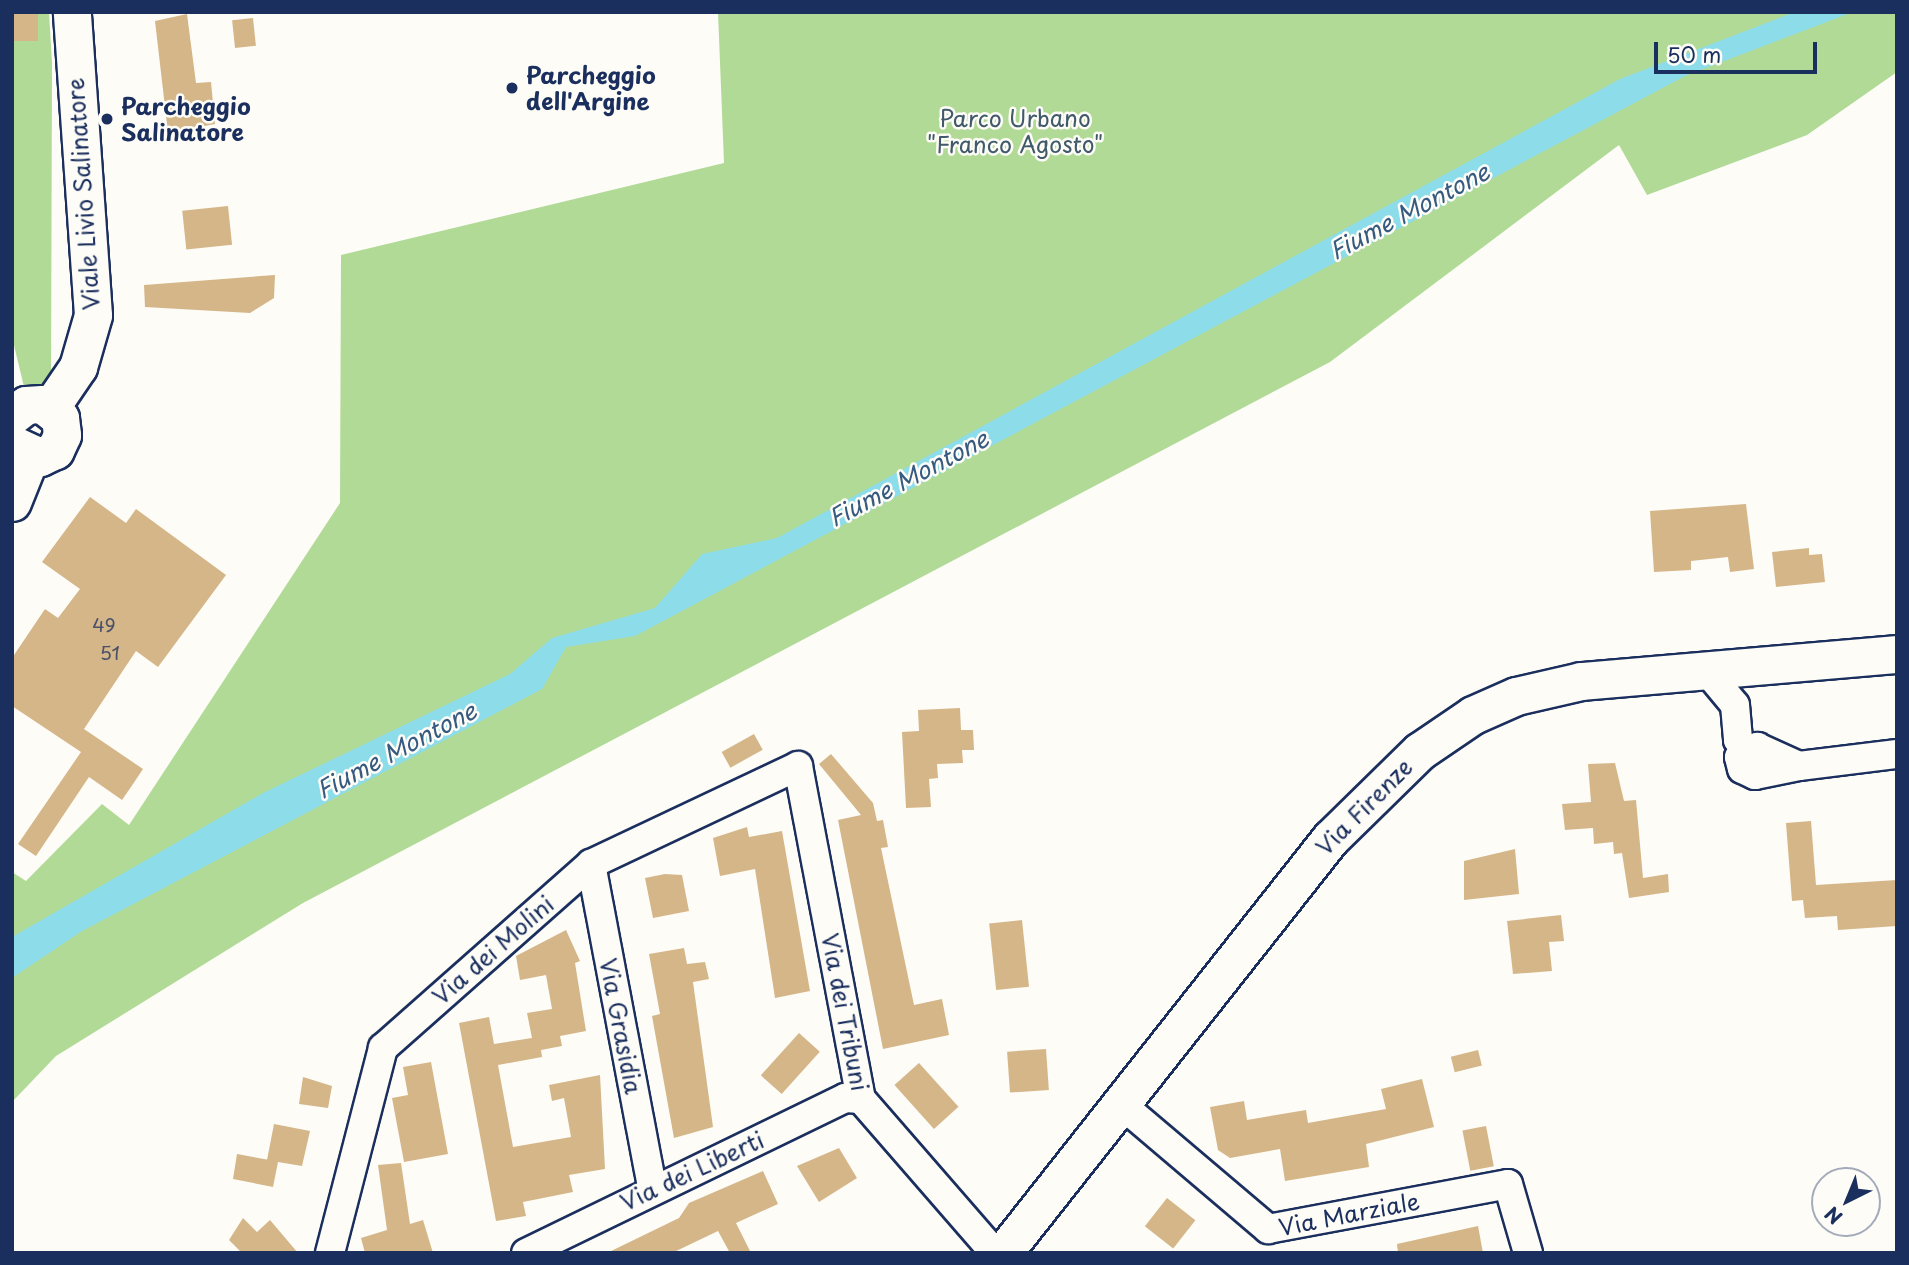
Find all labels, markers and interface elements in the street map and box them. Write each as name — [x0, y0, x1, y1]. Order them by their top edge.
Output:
scale bar — [1657, 28, 1820, 72]
text: 50 m — [1667, 38, 1721, 70]
place label: Parcheggio dell'Argine — [526, 61, 656, 115]
street label: Viale Livio Salinatore — [61, 76, 105, 312]
marker: Parcheggio dell'Argine — [504, 80, 520, 96]
place label: Parcheggio Salinatore — [121, 92, 251, 146]
park label: Parco Urbano "Franco Agosto" — [926, 104, 1104, 158]
marker: Parcheggio Salinatore — [99, 111, 115, 127]
water label: Fiume Montone — [1324, 156, 1494, 266]
water label: Fiume Montone — [823, 423, 993, 533]
house number: 49 — [92, 614, 116, 636]
house number: 51 — [100, 642, 120, 664]
water label: Fiume Montone — [311, 695, 481, 805]
street label: Via Firenze — [1311, 754, 1417, 860]
street label: Via dei Molini — [427, 890, 559, 1010]
street label: Via dei Tribuni — [816, 931, 874, 1093]
street label: Via Grasidia — [594, 956, 648, 1096]
street label: Via dei Liberti — [616, 1126, 768, 1216]
north arrow — [1811, 1167, 1881, 1237]
street label: Via Marziale — [1277, 1187, 1421, 1241]
text: N — [1818, 1201, 1848, 1231]

